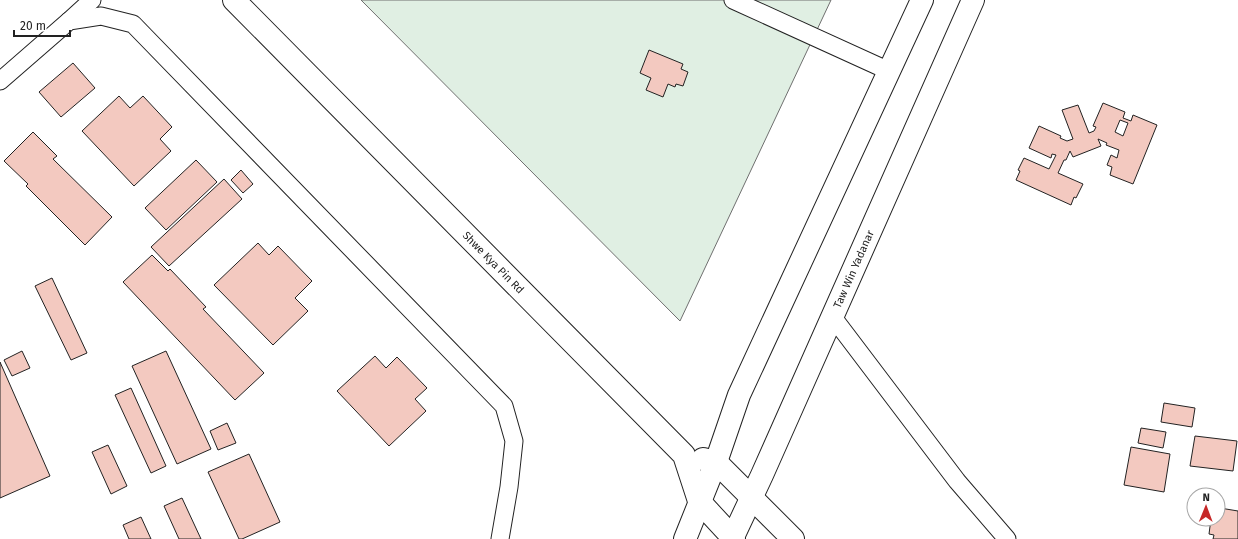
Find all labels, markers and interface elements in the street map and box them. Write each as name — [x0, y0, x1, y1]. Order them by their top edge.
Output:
scale bar — [14, 12, 70, 38]
text: 20 m — [20, 19, 46, 33]
street label: Taw Win Yadanar — [831, 228, 877, 310]
street label: Shwe Kya Pin Rd — [460, 229, 526, 296]
north arrow — [1186, 487, 1226, 527]
text: N — [1202, 491, 1210, 504]

